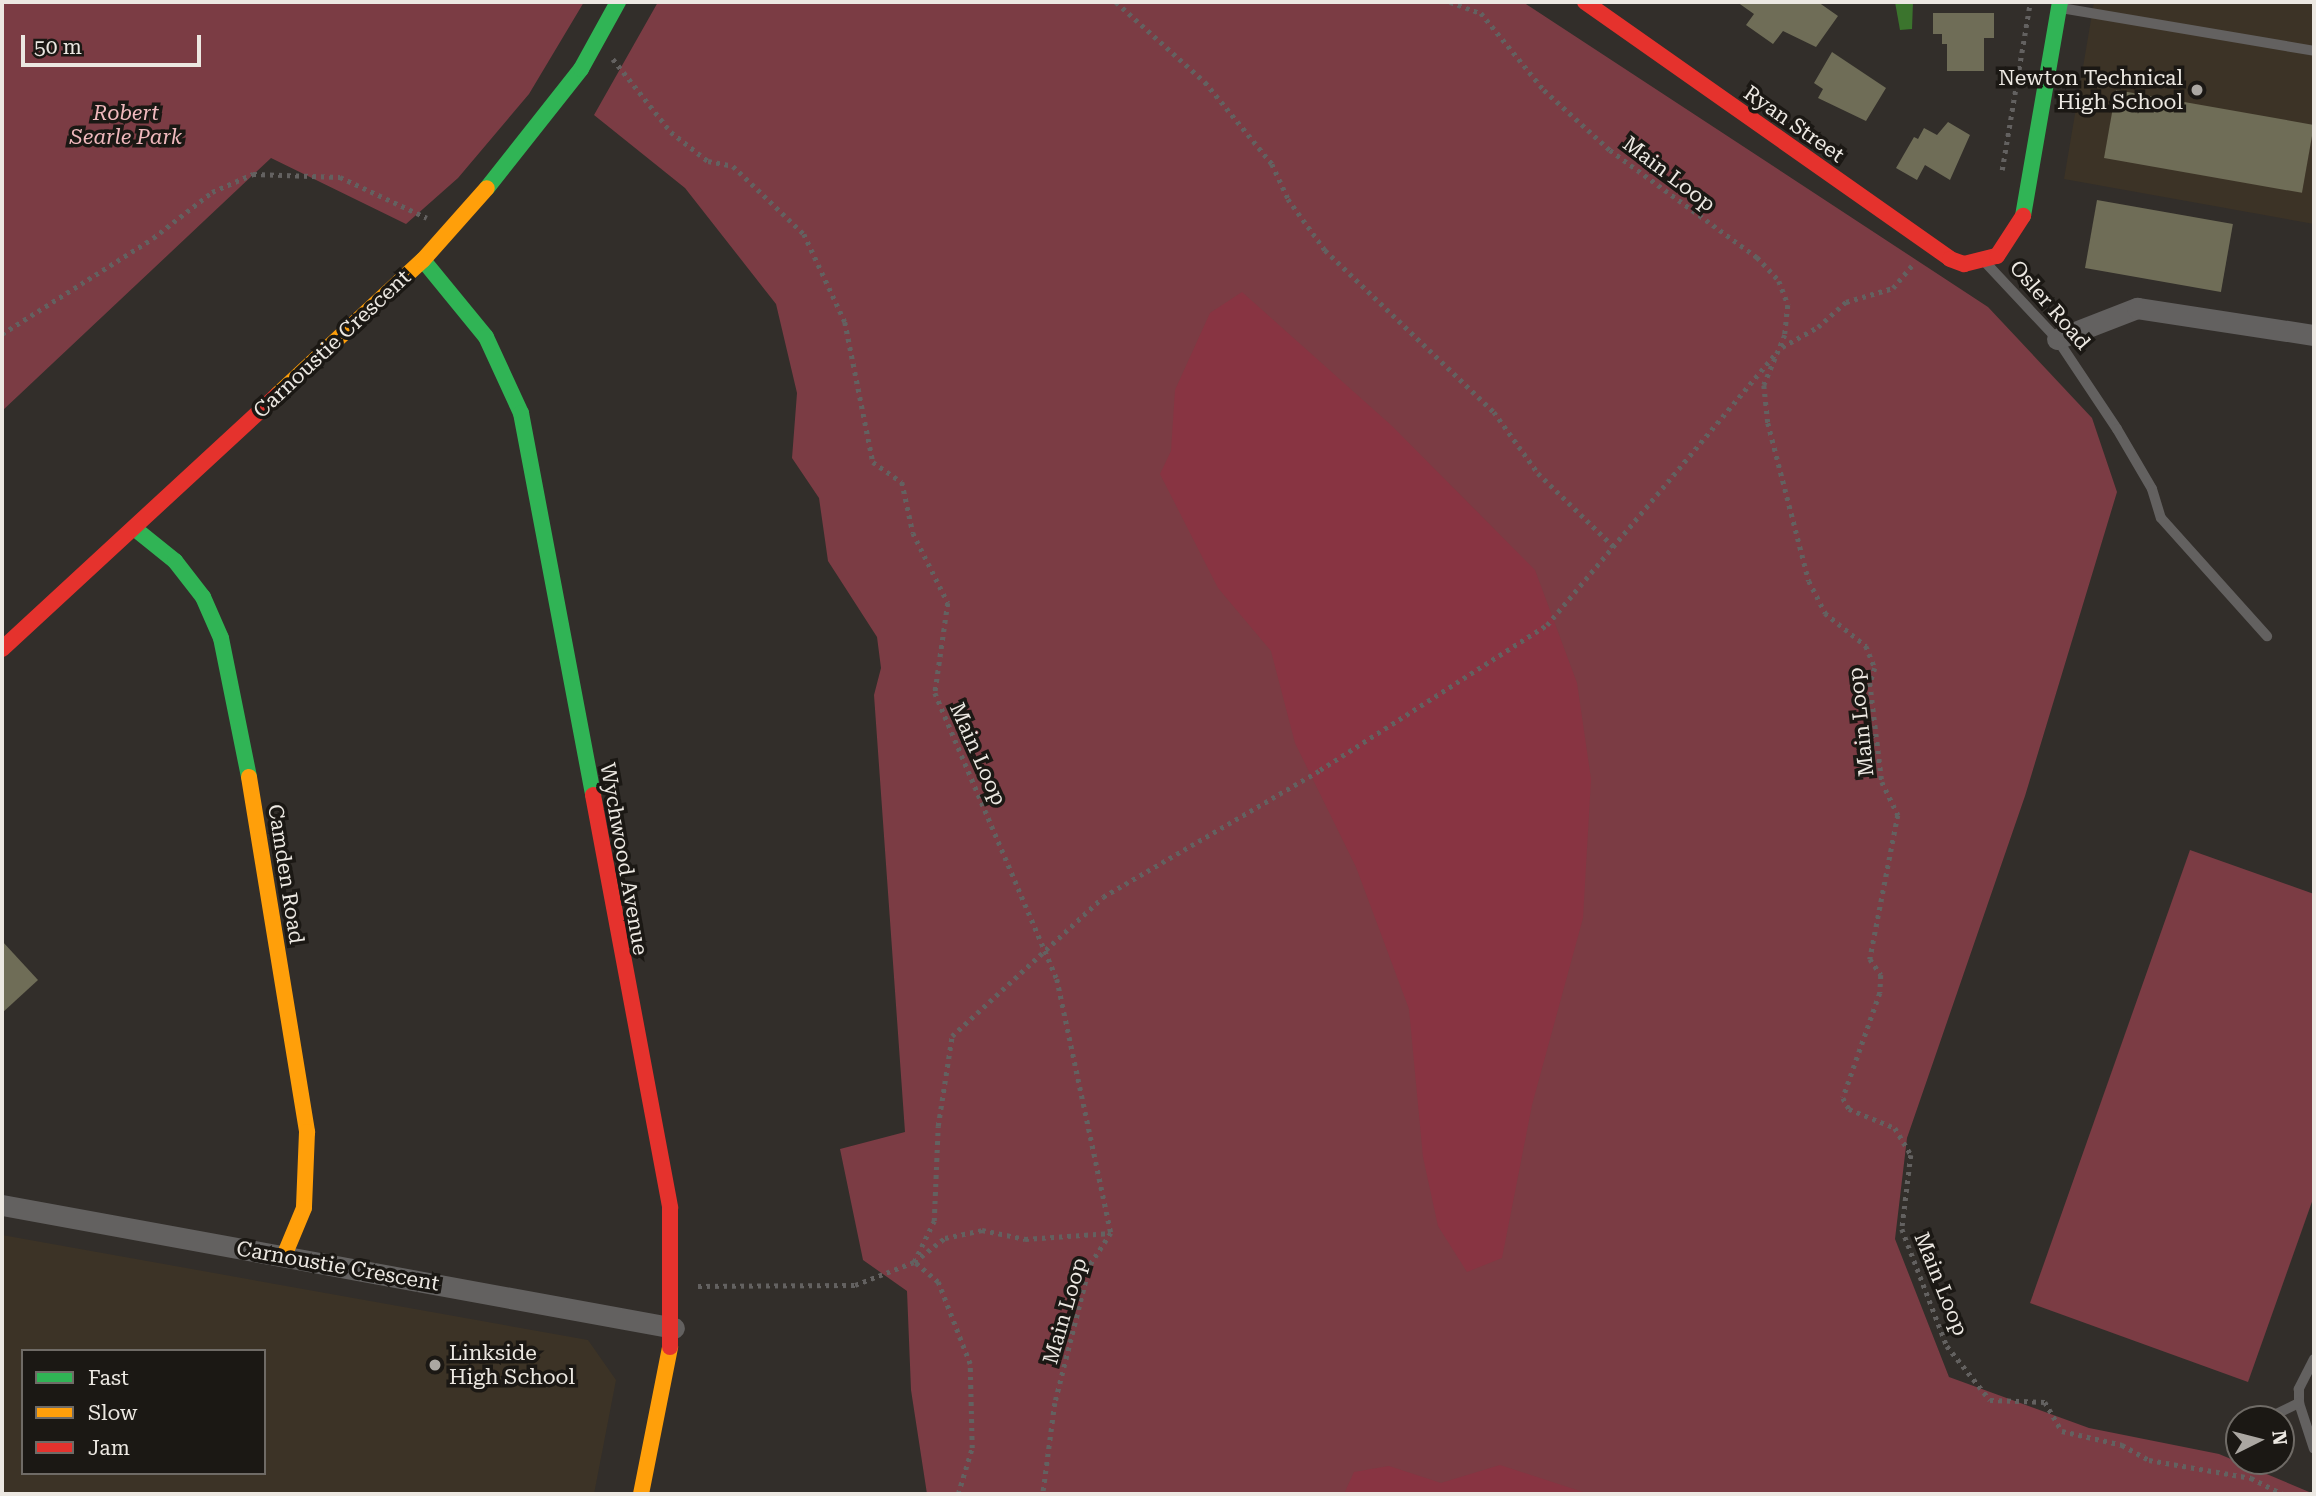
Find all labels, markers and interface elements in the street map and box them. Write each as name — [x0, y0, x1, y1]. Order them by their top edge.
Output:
scale bar — [24, 21, 205, 65]
text: 50 m — [34, 35, 82, 59]
place label: Newton Technical High School — [1998, 65, 2183, 115]
street label: Ryan Street — [1739, 80, 1849, 168]
marker: Newton Technical High School — [2189, 82, 2205, 98]
park label: Robert Searle Park — [70, 100, 182, 150]
street label: Main Loop — [1618, 131, 1720, 217]
street label: Osler Road — [2004, 255, 2096, 355]
street label: Carnoustie Crescent — [248, 265, 416, 423]
street label: Main Loop — [1843, 666, 1879, 778]
street label: Main Loop — [944, 699, 1012, 809]
street label: Wychwood Avenue — [595, 761, 653, 957]
street label: Camden Road — [263, 802, 309, 946]
street label: Main Loop — [1909, 1229, 1973, 1339]
street label: Carnoustie Crescent — [235, 1236, 441, 1296]
street label: Main Loop — [1038, 1255, 1092, 1367]
place label: Linkside High School — [449, 1340, 575, 1390]
legend — [21, 1349, 266, 1475]
marker: Linkside High School — [427, 1357, 443, 1373]
text: Fast — [88, 1366, 129, 1390]
text: Slow — [88, 1401, 137, 1425]
north arrow — [2225, 1405, 2295, 1475]
text: N — [2267, 1429, 2292, 1446]
text: Jam — [88, 1436, 130, 1460]

